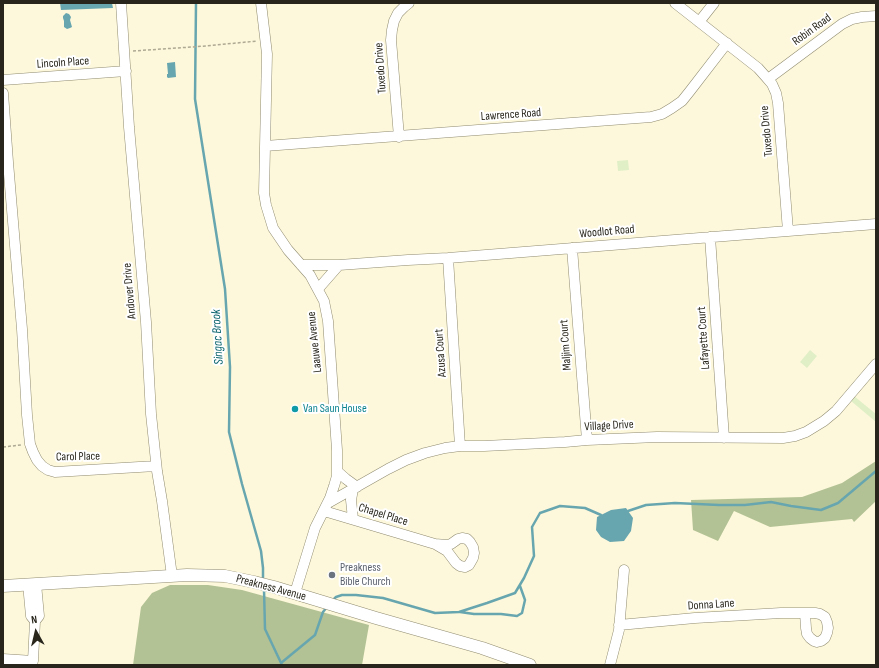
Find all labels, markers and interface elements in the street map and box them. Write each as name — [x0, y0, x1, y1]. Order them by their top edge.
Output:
street label: Robin Road — [790, 11, 834, 49]
street label: Tuxedo Drive — [372, 42, 390, 94]
street label: Lincoln Place — [36, 54, 90, 72]
street label: Tuxedo Drive — [758, 105, 776, 157]
street label: Lawrence Road — [480, 106, 542, 124]
street label: Woodlot Road — [579, 222, 635, 242]
street label: Andover Drive — [120, 262, 140, 320]
street label: Lafayette Court — [695, 306, 713, 370]
water label: Singac Brook — [209, 309, 227, 365]
street label: Laauwe Avenue — [305, 311, 325, 373]
street label: Maljim Court — [557, 319, 575, 371]
street label: Azusa Court — [432, 328, 450, 378]
place label: Van Saun House — [303, 402, 367, 416]
marker: Van Saun House — [290, 404, 300, 414]
street label: Village Drive — [584, 418, 634, 434]
street label: Carol Place — [56, 449, 100, 465]
street label: Chapel Place — [357, 501, 409, 529]
place label: Preakness Bible Church — [340, 561, 391, 589]
marker: Preakness Bible Church — [327, 570, 337, 580]
street label: Preakness Avenue — [234, 572, 308, 604]
street label: Donna Lane — [687, 596, 735, 614]
north arrow — [16, 612, 56, 652]
text: N — [30, 613, 38, 626]

